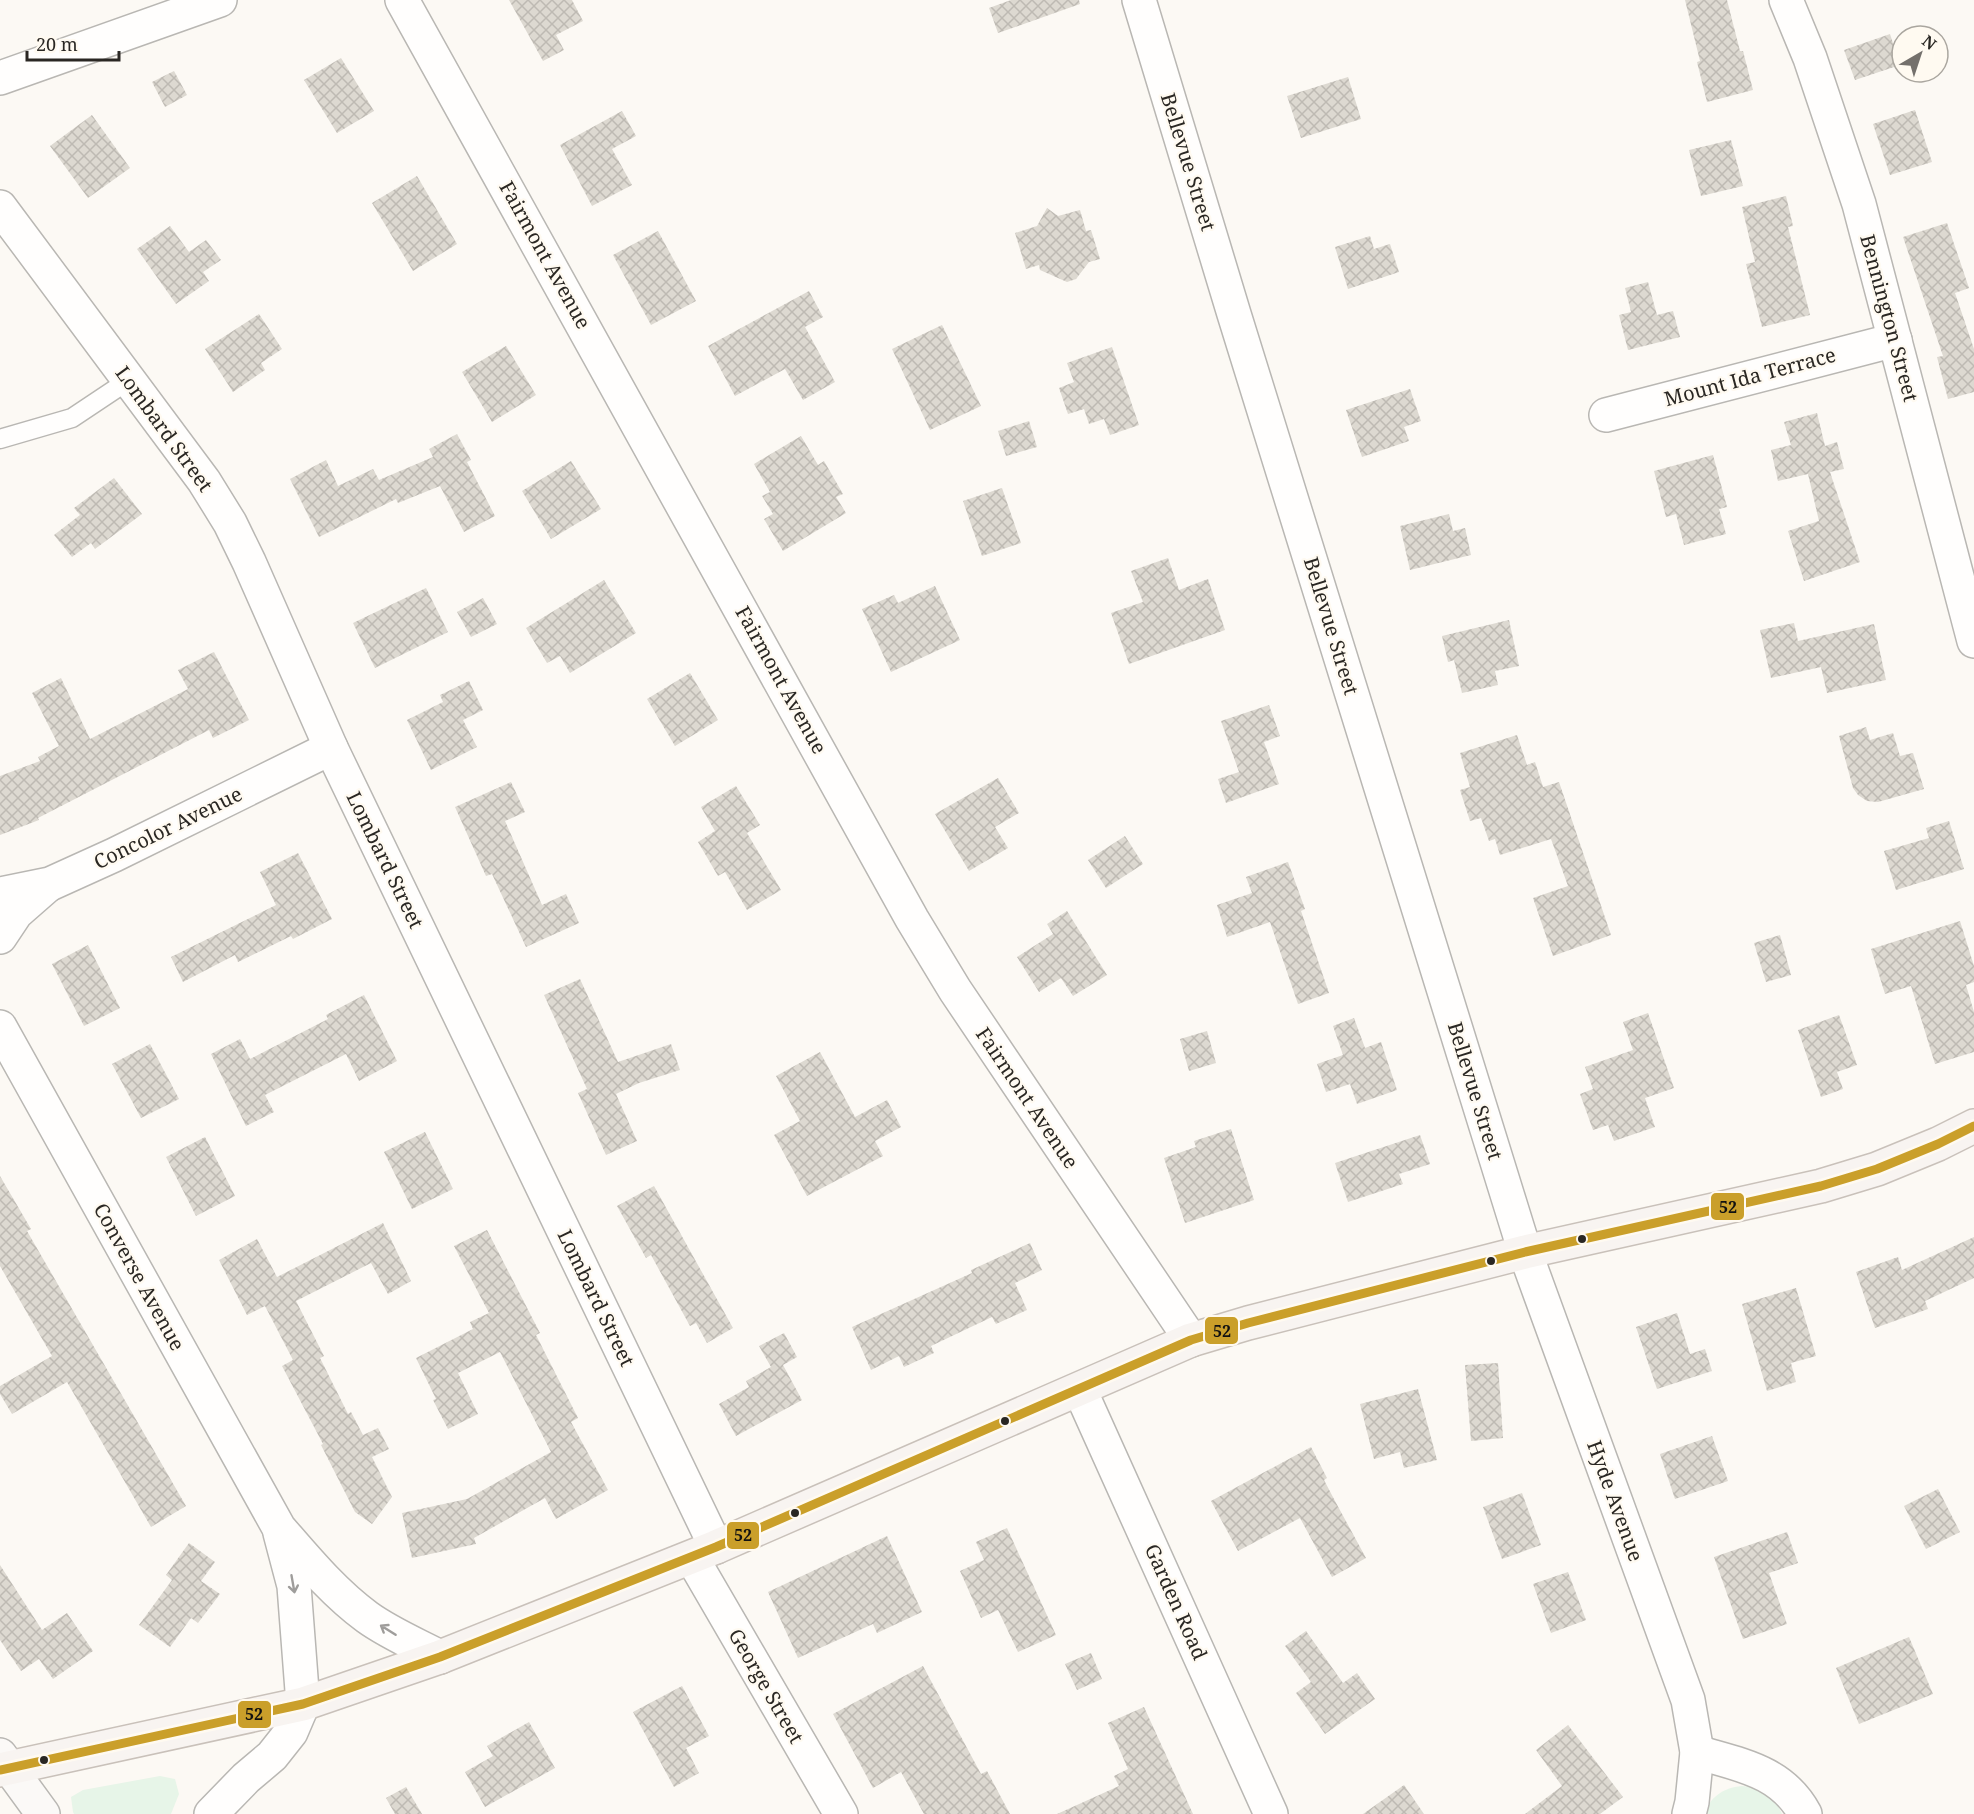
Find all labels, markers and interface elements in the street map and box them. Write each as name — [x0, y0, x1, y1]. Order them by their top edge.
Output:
scale bar — [27, 24, 118, 62]
north arrow — [1890, 24, 1950, 84]
text: N — [1918, 30, 1942, 55]
text: 20 m — [36, 32, 78, 56]
street label: Bellevue Street — [1155, 90, 1222, 234]
street label: Fairmont Avenue — [494, 176, 597, 334]
street label: Bennington Street — [1854, 231, 1925, 404]
street label: Mount Ida Terrace — [1661, 341, 1839, 412]
street label: Lombard Street — [110, 360, 219, 497]
street label: Bellevue Street — [1298, 554, 1365, 698]
street label: Fairmont Avenue — [730, 601, 833, 759]
street label: Concolor Avenue — [89, 780, 246, 875]
street label: Lombard Street — [341, 787, 430, 933]
street label: Bellevue Street — [1442, 1019, 1509, 1163]
street label: Fairmont Avenue — [970, 1022, 1085, 1174]
line badge: 52 — [1710, 1192, 1745, 1221]
text: 52 — [1719, 1196, 1737, 1218]
street label: Converse Avenue — [88, 1198, 191, 1355]
street label: Lombard Street — [552, 1225, 641, 1371]
unlabelled marker — [1576, 1233, 1588, 1245]
unlabelled marker — [1485, 1255, 1497, 1267]
line badge: 52 — [1204, 1316, 1239, 1345]
text: 52 — [1213, 1320, 1231, 1342]
unlabelled marker — [999, 1415, 1011, 1427]
street label: Hyde Avenue — [1581, 1437, 1650, 1565]
unlabelled marker — [789, 1507, 801, 1519]
line badge: 52 — [726, 1521, 760, 1550]
text: 52 — [734, 1524, 752, 1546]
street label: Garden Road — [1139, 1540, 1214, 1664]
one-way arrow — [287, 1574, 298, 1594]
street label: George Street — [723, 1623, 810, 1748]
one-way arrow — [380, 1624, 397, 1636]
line badge: 52 — [237, 1700, 272, 1729]
text: 52 — [245, 1703, 263, 1725]
unlabelled marker — [38, 1754, 50, 1766]

